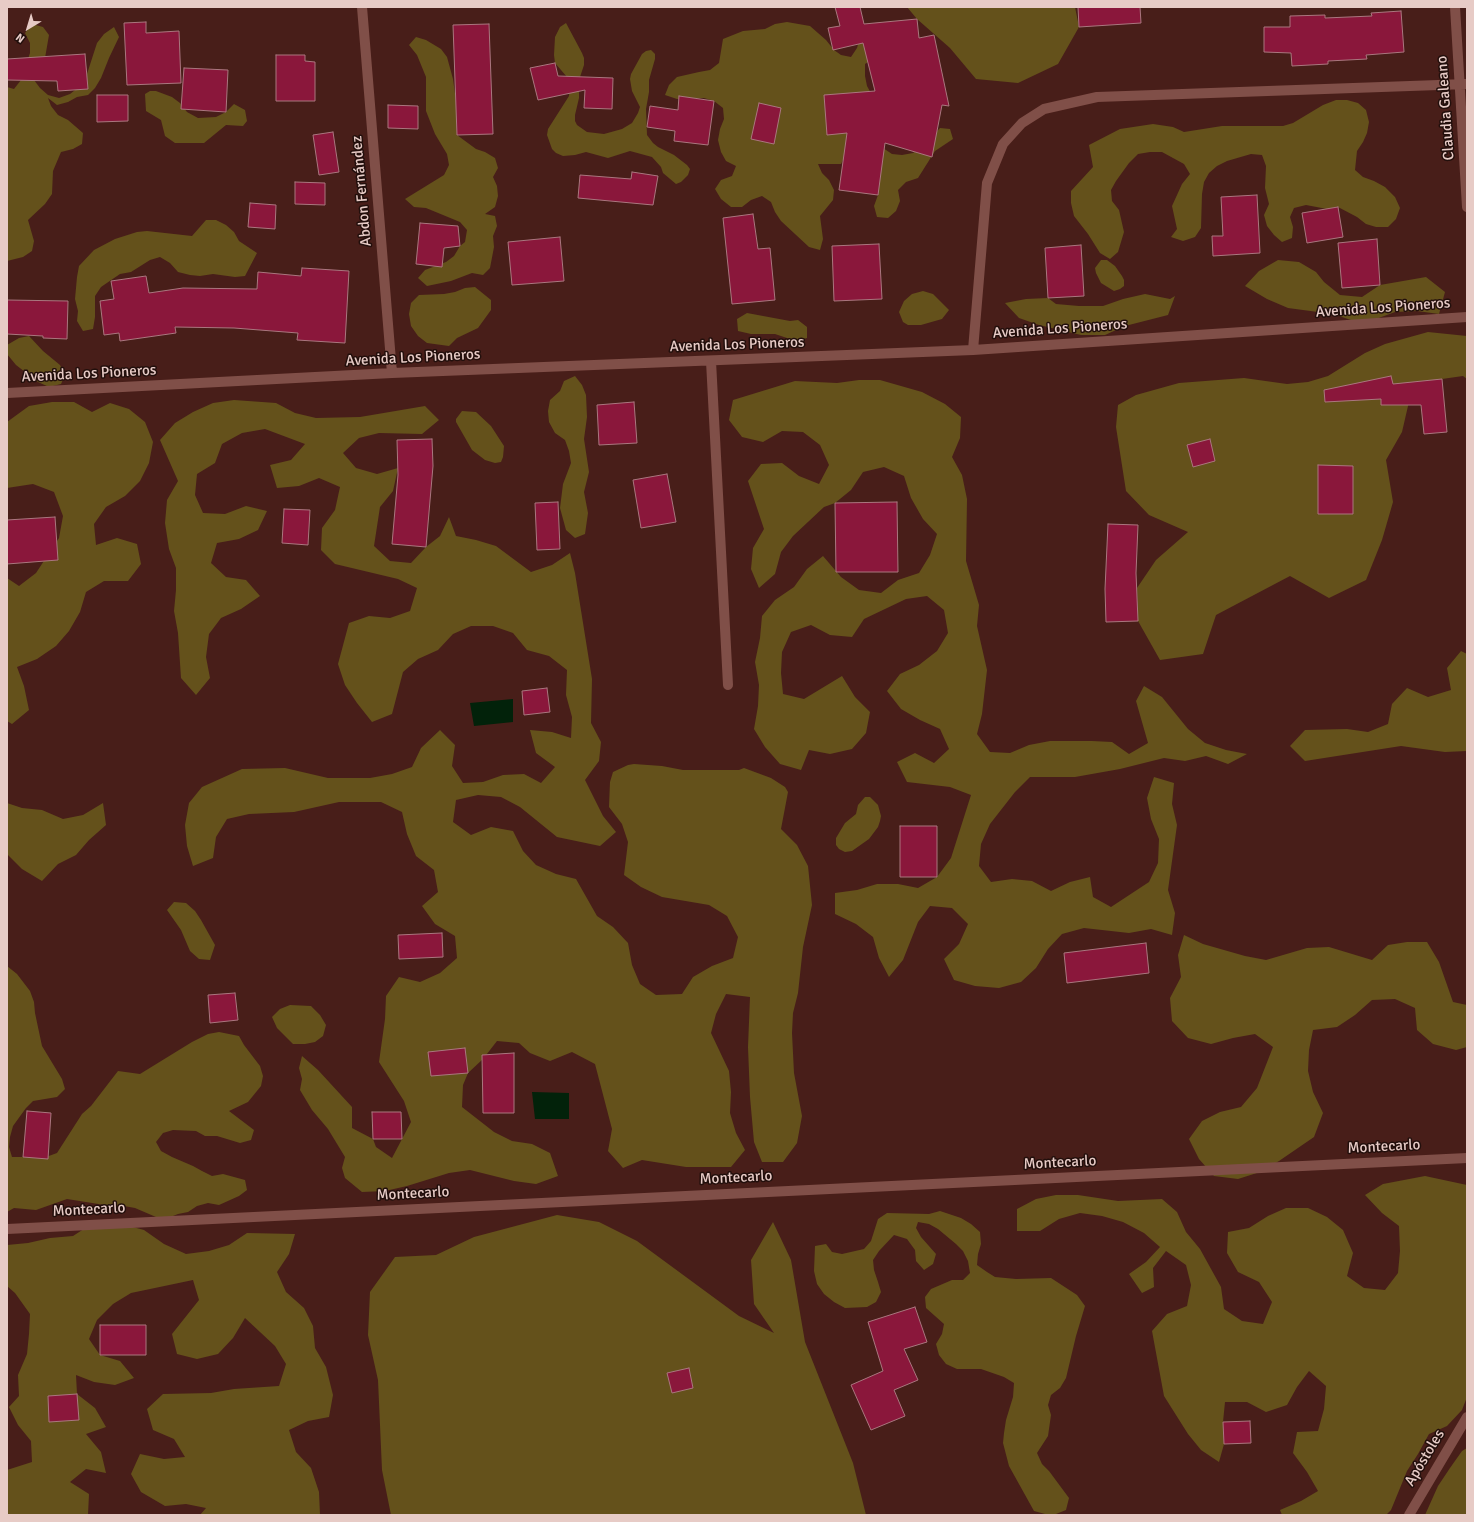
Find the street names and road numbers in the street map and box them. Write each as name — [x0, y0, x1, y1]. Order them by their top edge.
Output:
street label: Claudia Galeano — [1433, 55, 1459, 161]
street label: Abdon Fernández — [348, 135, 376, 247]
street label: Avenida Los Pioneros — [1315, 294, 1451, 322]
street label: Avenida Los Pioneros — [992, 315, 1128, 343]
street label: Avenida Los Pioneros — [669, 334, 805, 356]
street label: Avenida Los Pioneros — [345, 345, 481, 371]
street label: Avenida Los Pioneros — [21, 361, 157, 387]
street label: Montecarlo — [1347, 1136, 1421, 1158]
street label: Montecarlo — [1023, 1152, 1097, 1174]
street label: Montecarlo — [699, 1167, 773, 1189]
street label: Montecarlo — [376, 1183, 450, 1205]
street label: Montecarlo — [52, 1199, 126, 1221]
street label: Apóstoles — [1401, 1426, 1449, 1490]

